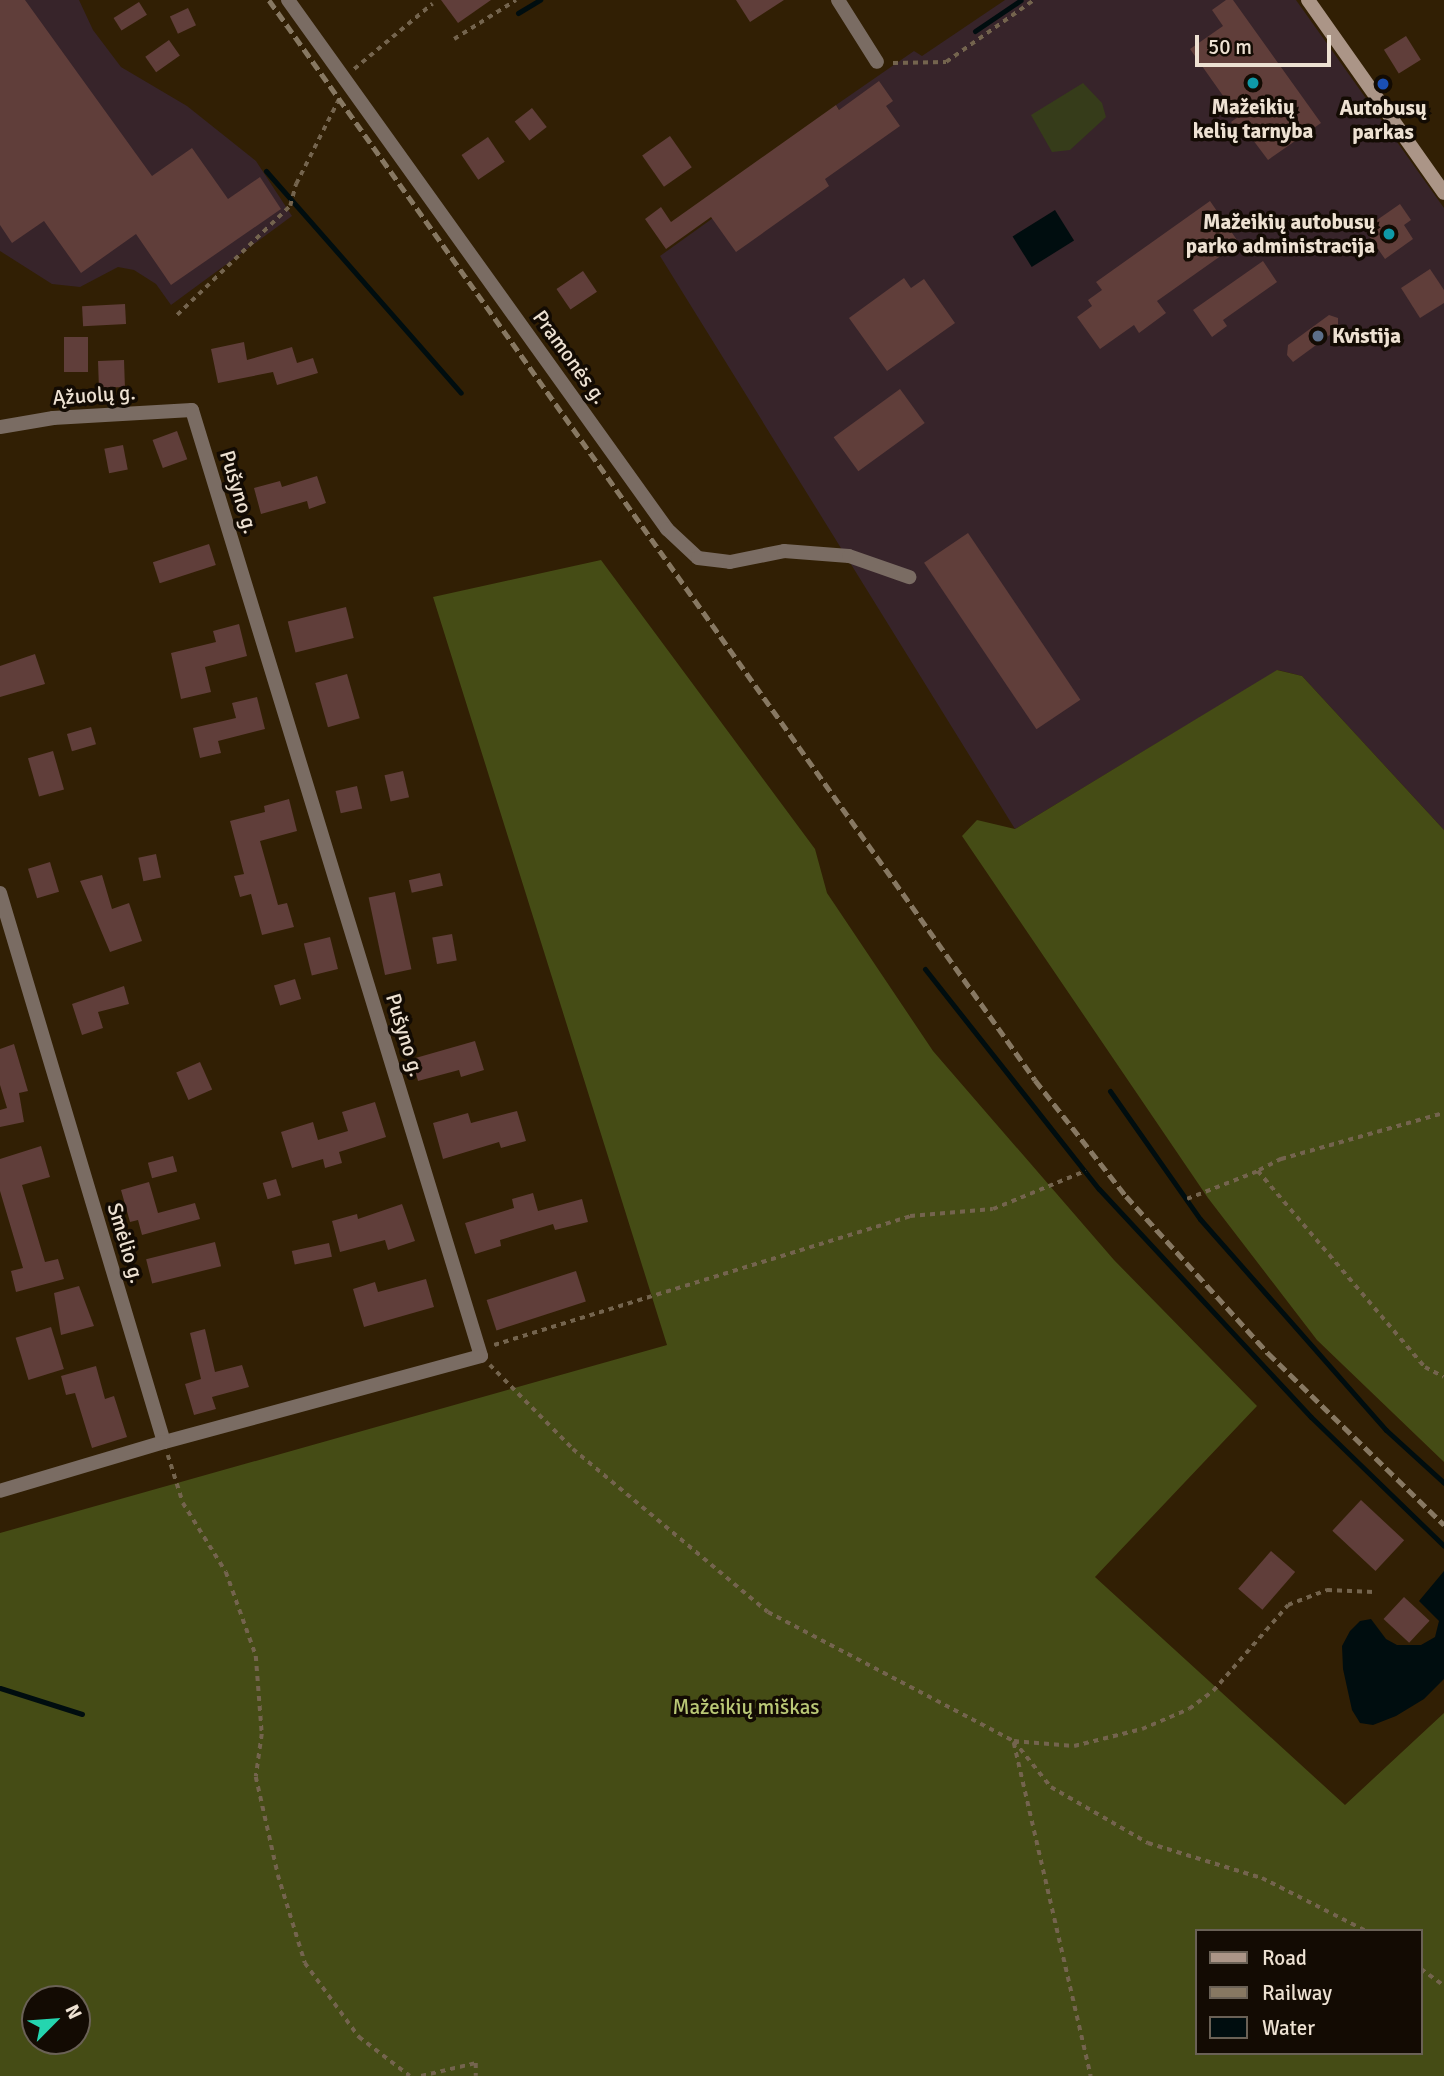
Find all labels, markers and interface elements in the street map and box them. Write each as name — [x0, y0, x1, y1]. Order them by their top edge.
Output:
scale bar — [1199, 21, 1336, 65]
text: 50 m — [1208, 34, 1252, 60]
marker: Mažeikių kelių tarnyba — [1245, 75, 1261, 91]
marker: Autobusų parkas — [1375, 76, 1391, 92]
place label: Mažeikių kelių tarnyba — [1193, 94, 1313, 144]
place label: Autobusų parkas — [1340, 95, 1426, 145]
place label: Mažeikių autobusų parko administracija — [1186, 209, 1375, 259]
marker: Mažeikių autobusų parko administracija — [1381, 226, 1397, 242]
street label: Pramonės g. — [528, 305, 612, 409]
place label: Kvistija — [1332, 323, 1401, 349]
marker: Kvistija — [1310, 328, 1326, 344]
street label: Ąžuolų g. — [52, 380, 136, 410]
street label: Pušyno g. — [214, 447, 264, 537]
street label: Pušyno g. — [380, 990, 430, 1080]
street label: Smėlio g. — [102, 1200, 150, 1286]
park label: Mažeikių miškas — [672, 1694, 820, 1720]
legend — [1196, 1929, 1423, 2055]
text: Road — [1262, 1945, 1307, 1971]
text: Railway — [1262, 1980, 1332, 2006]
north arrow — [21, 1985, 91, 2055]
text: N — [60, 2001, 87, 2023]
text: Water — [1262, 2015, 1315, 2041]

